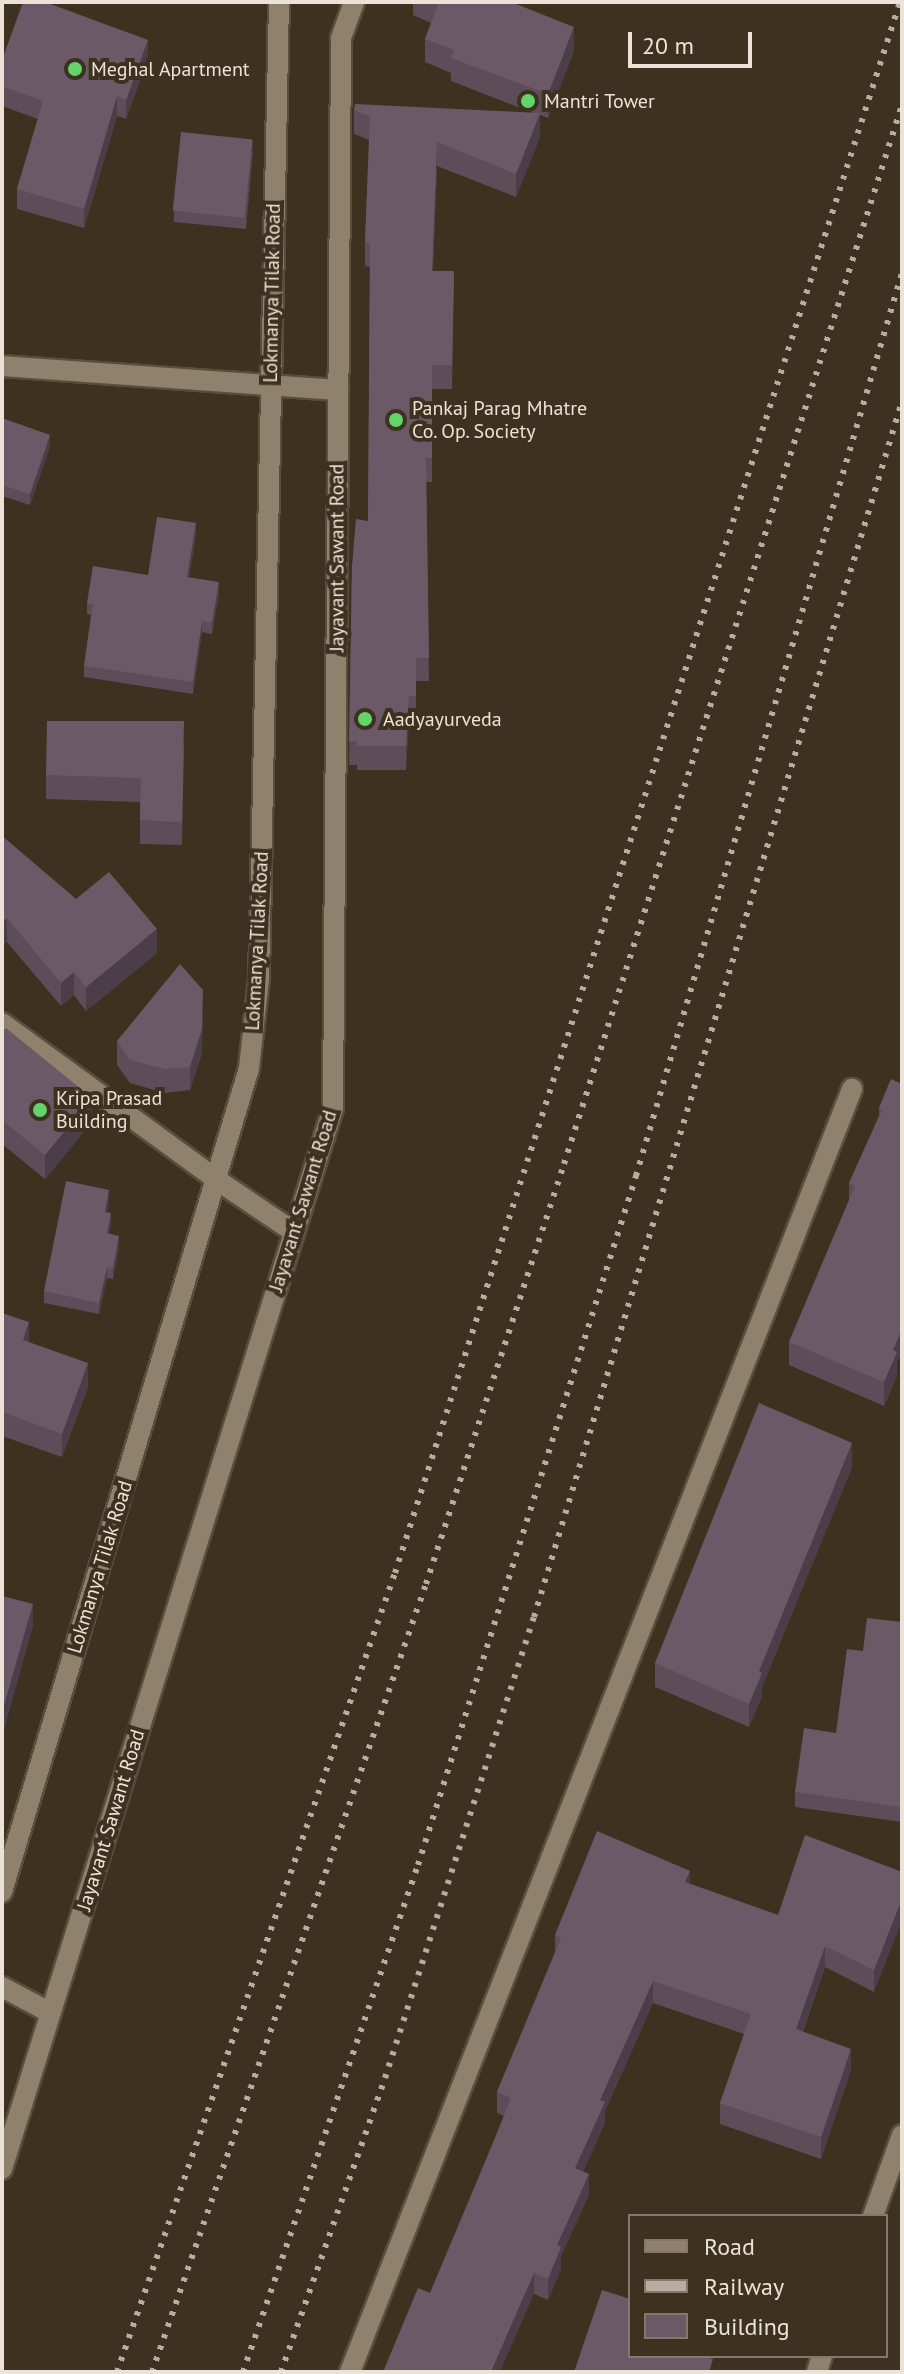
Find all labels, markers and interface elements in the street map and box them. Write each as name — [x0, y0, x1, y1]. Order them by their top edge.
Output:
scale bar — [632, 16, 756, 66]
text: 20 m — [642, 30, 694, 61]
place label: Meghal Apartment — [91, 57, 250, 81]
marker: Meghal Apartment — [66, 60, 84, 78]
place label: Mantri Tower — [544, 89, 655, 113]
marker: Mantri Tower — [519, 92, 537, 110]
street label: Lokmanya Tilak Road — [258, 202, 286, 384]
place label: Pankaj Parag Mhatre Co. Op. Society — [412, 396, 587, 443]
marker: Pankaj Parag Mhatre Co. Op. Society — [387, 411, 405, 429]
street label: Jayavant Sawant Road — [325, 464, 349, 652]
place label: Aadyayurveda — [383, 707, 502, 731]
marker: Aadyayurveda — [354, 708, 376, 730]
street label: Lokmanya Tilak Road — [240, 850, 274, 1032]
place label: Kripa Prasad Building — [56, 1086, 162, 1133]
marker: Kripa Prasad Building — [31, 1101, 49, 1119]
street label: Jayavant Sawant Road — [264, 1108, 342, 1294]
street label: Lokmanya Tilak Road — [62, 1477, 138, 1657]
street label: Jayavant Sawant Road — [72, 1727, 150, 1913]
legend — [628, 2214, 888, 2358]
text: Road — [704, 2231, 755, 2262]
text: Railway — [704, 2271, 784, 2302]
text: Building — [704, 2311, 790, 2342]

